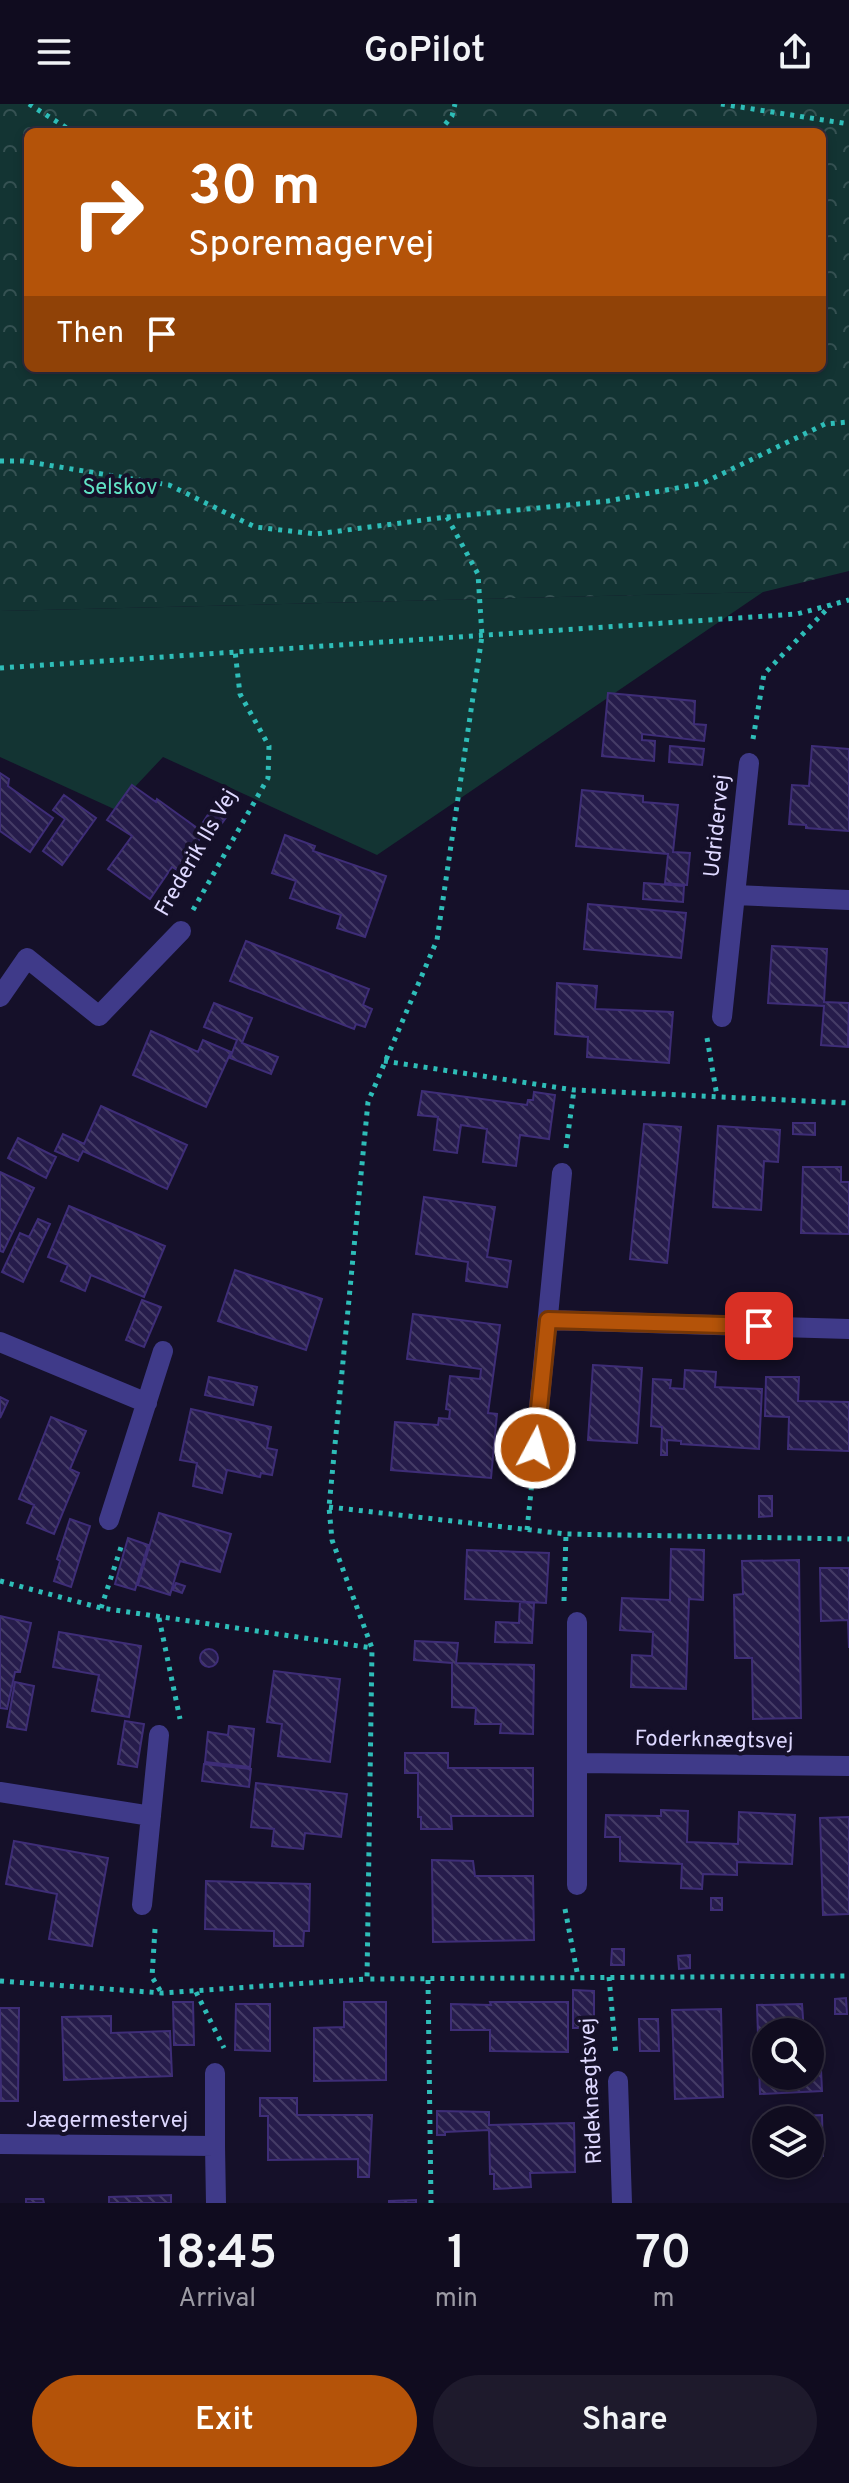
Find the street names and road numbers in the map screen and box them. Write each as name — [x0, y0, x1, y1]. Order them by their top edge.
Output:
street label: Udridervej — [699, 773, 737, 879]
street label: Frederik IIs Vej — [150, 785, 244, 921]
street label: Foderknægtsvej — [634, 1726, 794, 1756]
street label: Rideknægtsvej — [575, 2017, 609, 2165]
street label: Jægermestervej — [26, 2108, 188, 2135]

